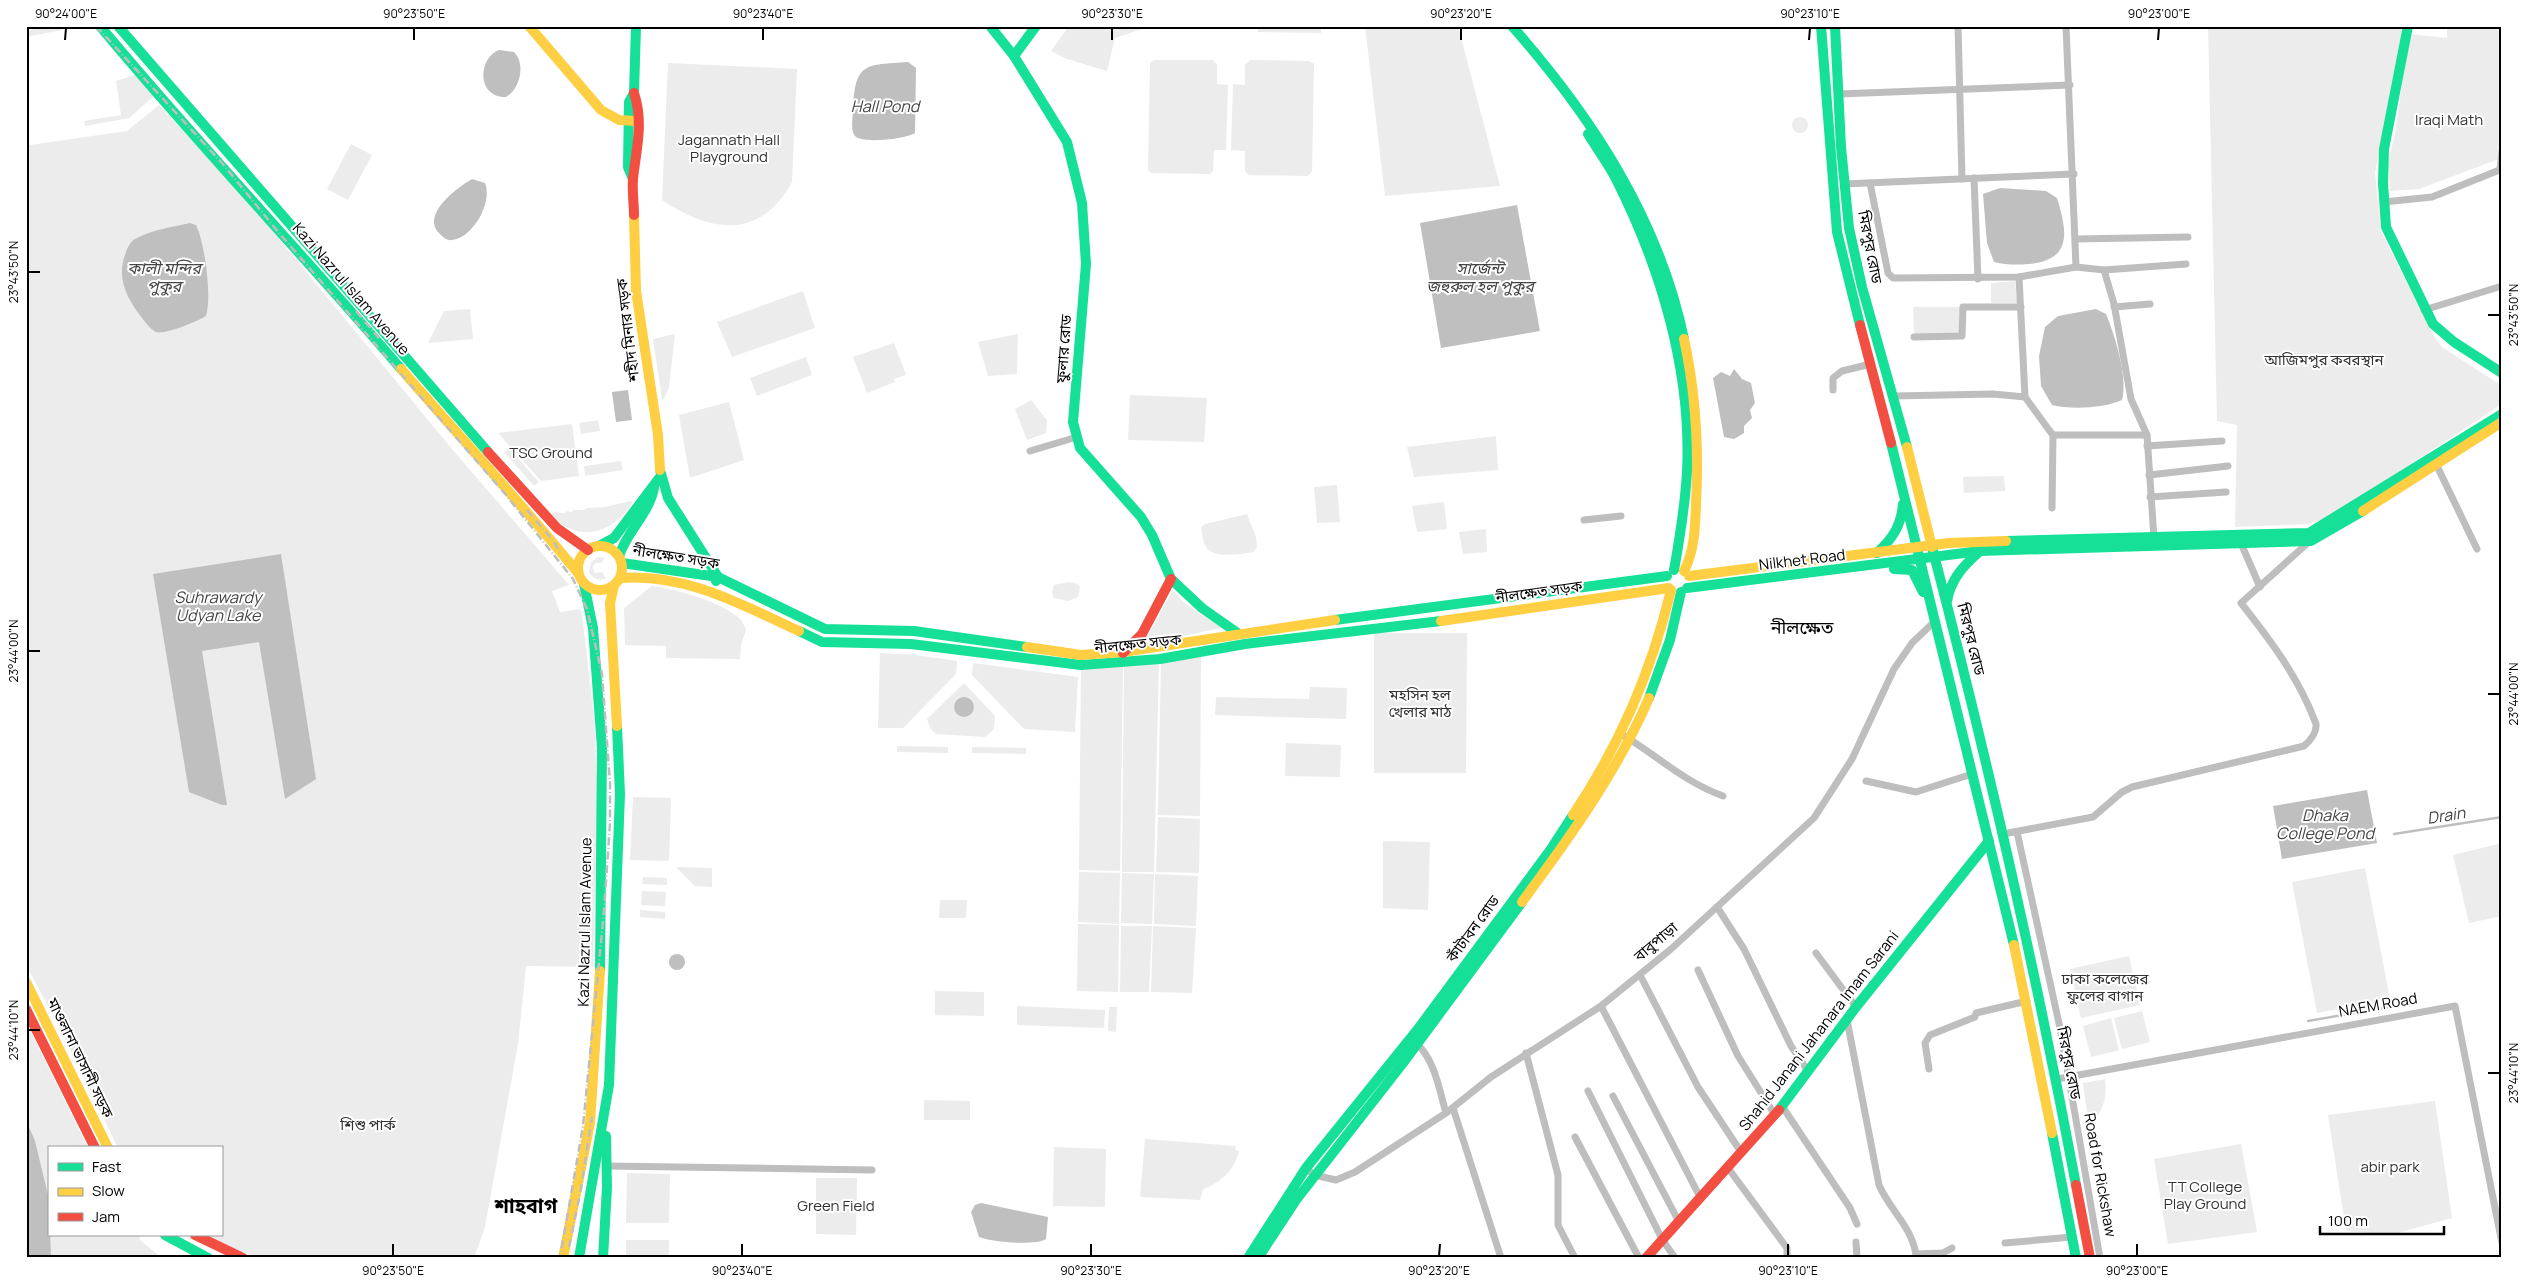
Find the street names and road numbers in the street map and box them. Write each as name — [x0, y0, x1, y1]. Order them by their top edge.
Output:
street label: মিরপুর রোড — [1853, 208, 1888, 285]
street label: Kazi Nazrul Islam Avenue — [288, 218, 415, 360]
street label: শহীদ মিনার সড়ক — [611, 276, 644, 384]
street label: ফুলার রোড — [1051, 314, 1076, 385]
street label: নীলক্ষেত সড়ক — [630, 539, 722, 574]
street label: Nilkhet Road — [1758, 544, 1846, 575]
street label: নীলক্ষেত সড়ক — [1493, 575, 1585, 608]
street label: মিরপুর রোড — [1952, 600, 1991, 678]
street label: নীলক্ষেত সড়ক — [1092, 628, 1183, 659]
street label: Kazi Nazrul Islam Avenue — [573, 837, 596, 1007]
street label: কাঁটাবন রোড — [1441, 891, 1504, 967]
street label: বাবুপাড়া — [1629, 916, 1683, 967]
street label: Shahid Janani Jahanara Imam Sarani — [1734, 926, 1903, 1135]
street label: NAEM Road — [2337, 987, 2419, 1022]
street label: মাওলানা ভাসানী সড়ক — [42, 993, 119, 1122]
street label: মিরপুর রোড — [2052, 1024, 2087, 1101]
street label: Road for Rickshaw — [2079, 1111, 2122, 1239]

